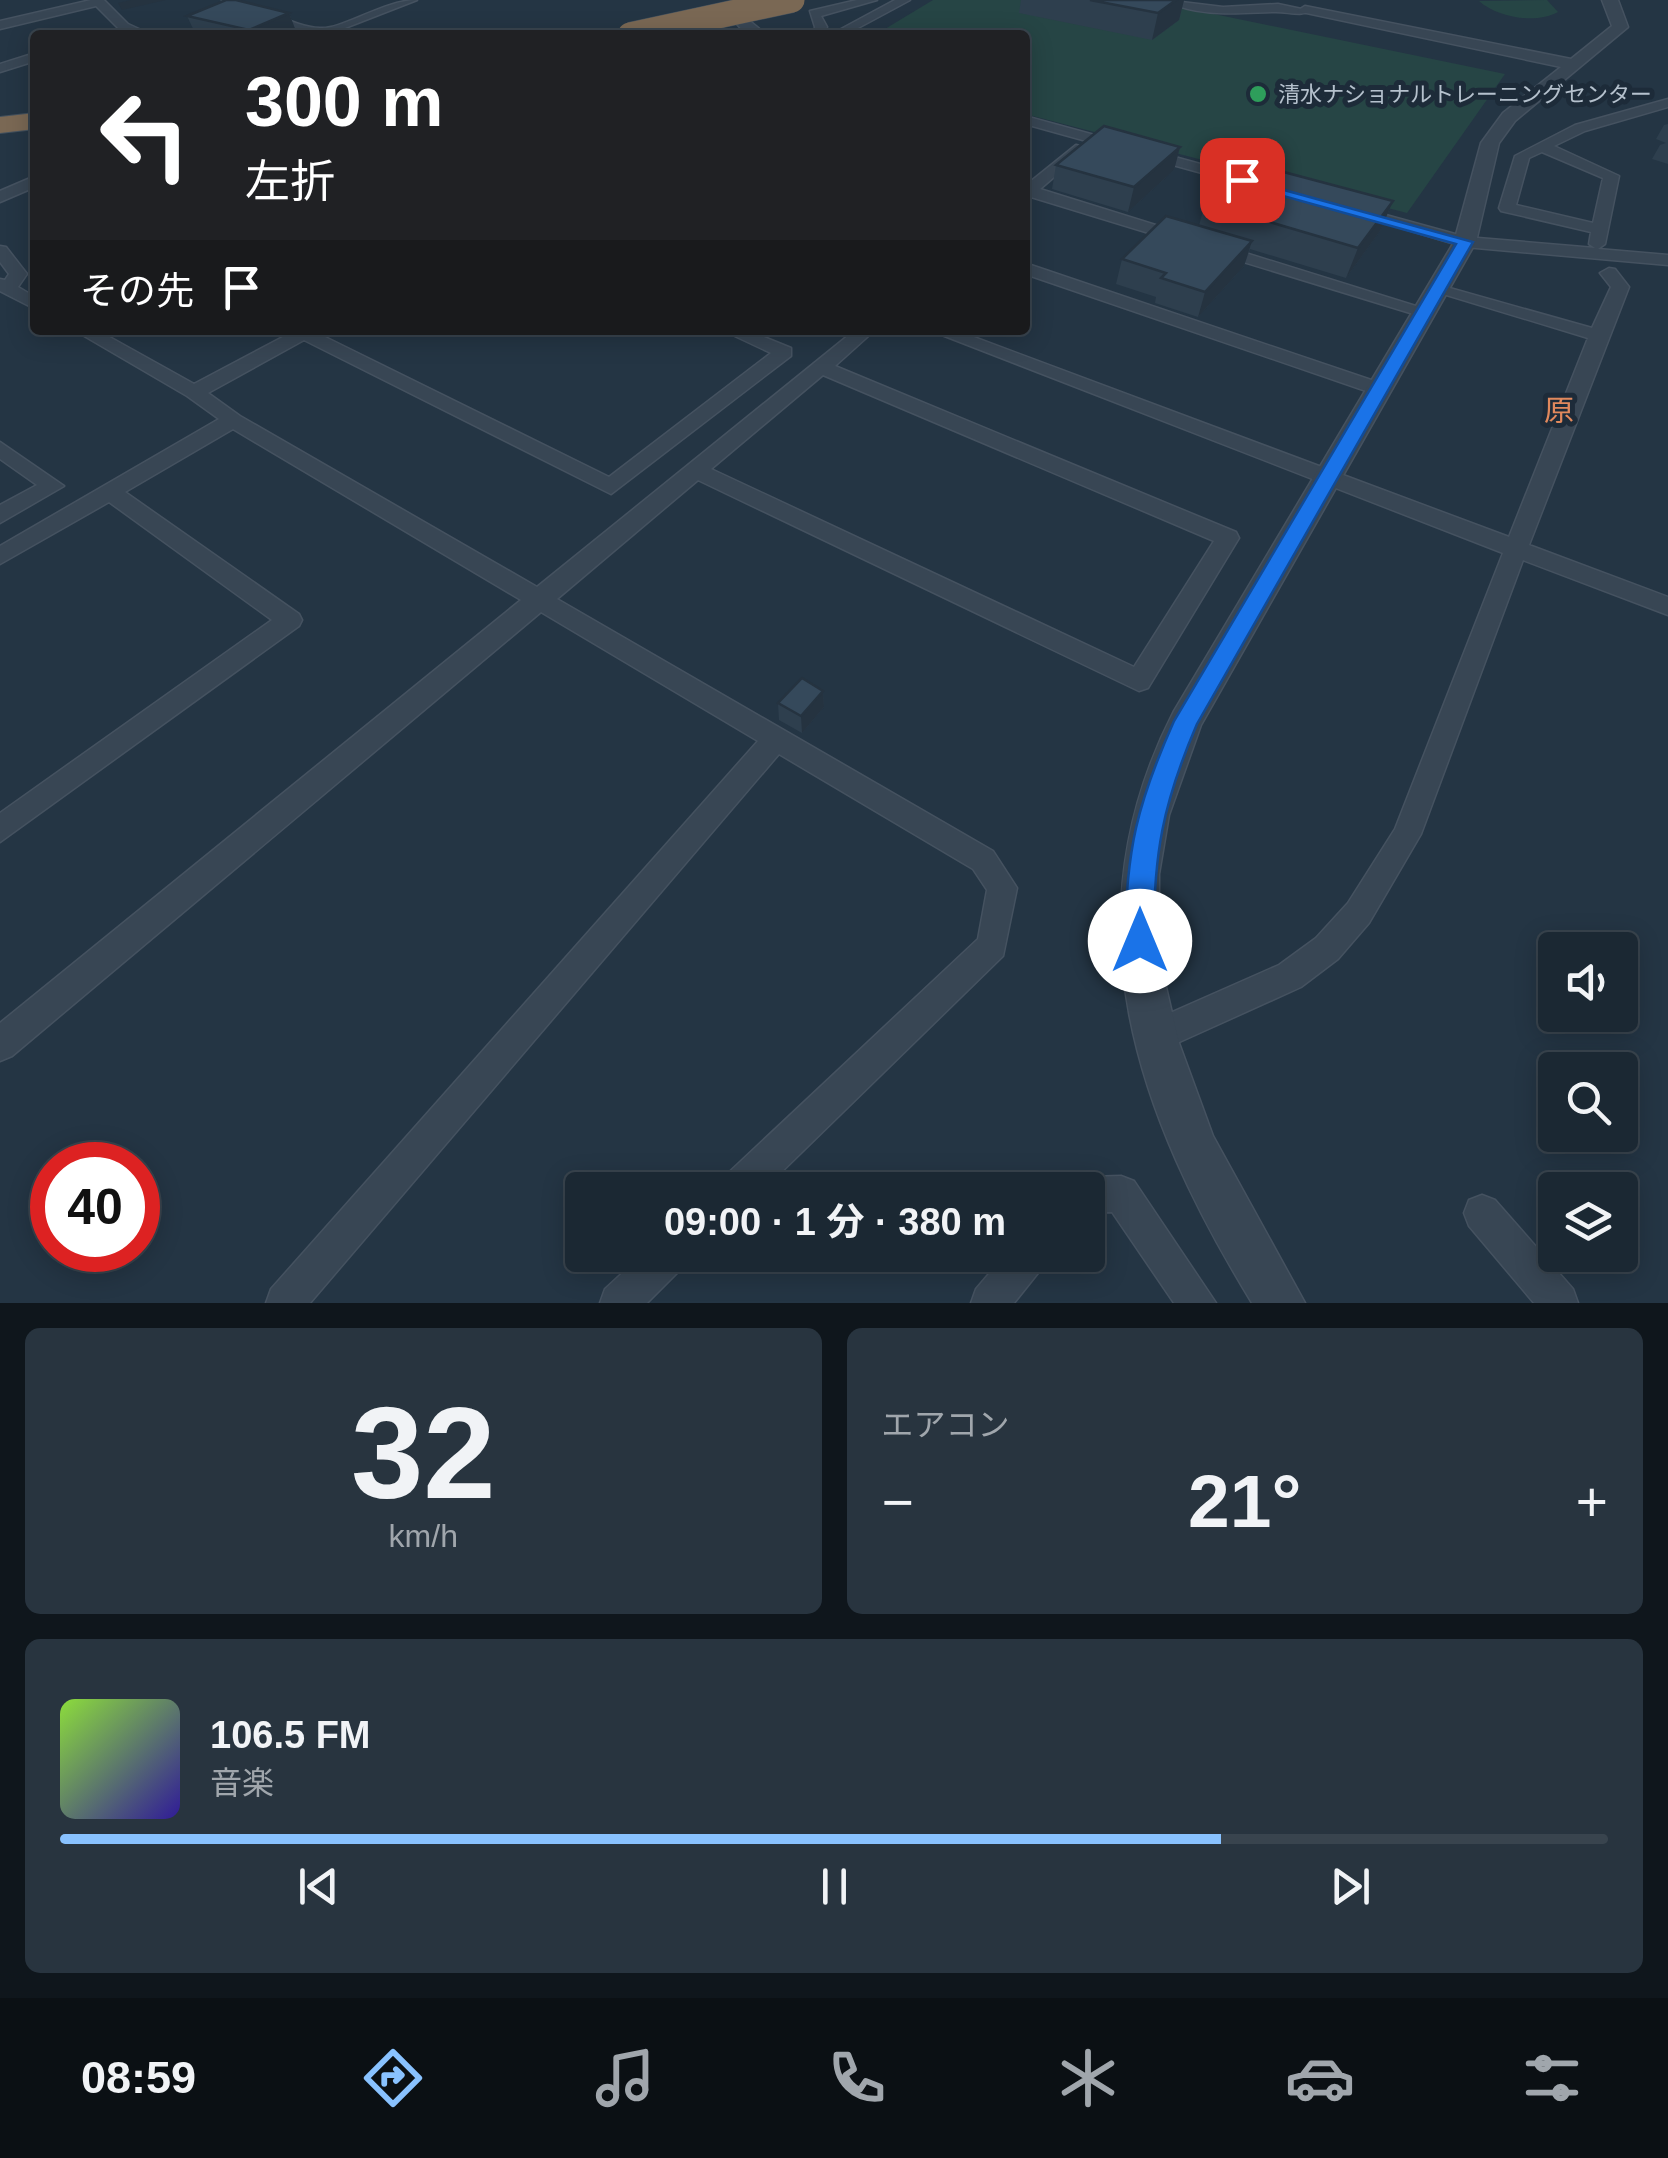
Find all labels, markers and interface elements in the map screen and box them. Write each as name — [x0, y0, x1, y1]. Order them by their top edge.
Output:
text: 300 m — [245, 63, 443, 141]
icon: left — [80, 70, 210, 200]
place label: 清水ナショナルトレーニングセンター — [1278, 82, 1652, 107]
marker: 清水ナショナルトレーニングセンター — [1247, 83, 1269, 105]
pin — [1200, 138, 1285, 223]
icon: arrive — [1215, 153, 1270, 208]
text: 左折 — [245, 156, 335, 207]
icon: arrive — [214, 260, 269, 315]
text: その先 — [80, 270, 194, 312]
district label: 原 — [1544, 394, 1574, 427]
position arrow — [1088, 889, 1192, 993]
map controls — [1538, 932, 1638, 1272]
button: sound — [1538, 932, 1638, 1032]
button: search — [1538, 1052, 1638, 1152]
speed limit sign: 40 — [30, 1142, 160, 1272]
button: layers — [1538, 1172, 1638, 1272]
text: 09:00 · 1 分 · 380 m — [664, 1201, 1006, 1243]
text: 32 — [351, 1380, 496, 1526]
text: エアコン — [882, 1407, 1010, 1443]
text: 21° — [1188, 1459, 1301, 1543]
text: − — [882, 1471, 914, 1533]
text: + — [1576, 1471, 1608, 1533]
text: km/h — [389, 1518, 458, 1554]
text: 106.5 FM — [210, 1714, 371, 1756]
text: 音楽 — [210, 1765, 274, 1801]
icon: previous — [291, 1859, 346, 1914]
icon: pause — [807, 1859, 862, 1914]
icon: next — [1323, 1859, 1378, 1914]
icon: directions — [358, 2043, 428, 2113]
icon: music — [590, 2043, 660, 2113]
icon: phone — [822, 2043, 892, 2113]
icon: climate — [1053, 2043, 1123, 2113]
icon: car — [1285, 2043, 1355, 2113]
icon: filters — [1517, 2043, 1587, 2113]
text: 08:59 — [81, 2052, 196, 2103]

